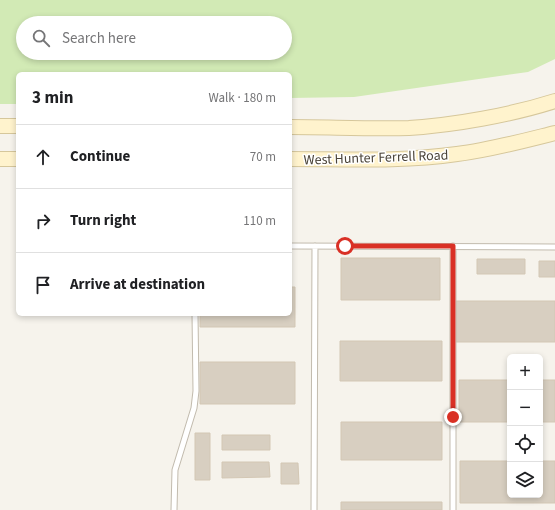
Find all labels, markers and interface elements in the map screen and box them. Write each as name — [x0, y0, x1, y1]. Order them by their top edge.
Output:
search box — [16, 16, 292, 60]
icon: search — [30, 27, 52, 49]
text: Search here — [62, 28, 136, 49]
text: 3 min — [32, 86, 73, 110]
text: Walk · 180 m — [208, 89, 276, 107]
street label: West Hunter Ferrell Road — [303, 145, 449, 171]
icon: ahead — [32, 146, 54, 168]
text: Continue — [70, 146, 130, 167]
text: 70 m — [250, 148, 276, 166]
icon: right — [32, 210, 54, 232]
text: Turn right — [70, 210, 136, 231]
text: 110 m — [243, 212, 276, 230]
route start — [336, 237, 354, 255]
icon: arrive — [32, 274, 54, 296]
text: Arrive at destination — [70, 274, 205, 295]
map controls — [507, 354, 543, 498]
button: + — [507, 354, 543, 390]
button: − — [507, 390, 543, 426]
route end — [444, 408, 462, 426]
button: locate — [507, 426, 543, 462]
button: layers — [507, 462, 543, 498]

